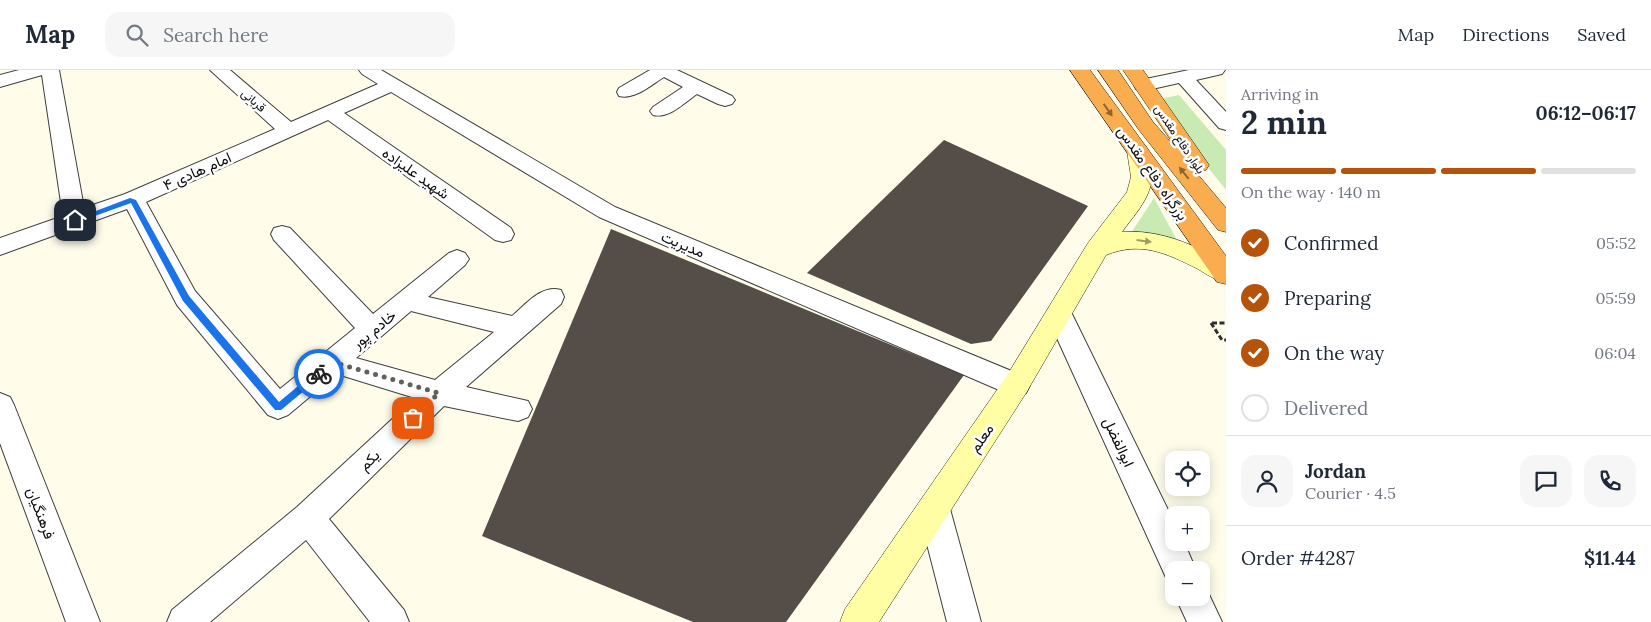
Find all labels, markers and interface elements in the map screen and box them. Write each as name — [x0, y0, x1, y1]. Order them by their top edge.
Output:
search box — [105, 12, 455, 57]
text: Map — [25, 19, 75, 50]
icon: search — [123, 21, 151, 49]
text: Search here — [163, 23, 269, 47]
text: Map — [1398, 23, 1434, 46]
text: Directions — [1462, 23, 1549, 46]
text: Saved — [1577, 23, 1626, 46]
text: Arriving in — [1241, 84, 1319, 104]
street label: قربانی — [238, 85, 269, 116]
text: 06:12–06:17 — [1536, 101, 1636, 125]
street label: بلوار دفاع مقدس — [1150, 102, 1209, 178]
text: 2 min — [1241, 102, 1327, 143]
one-way arrow — [1103, 103, 1113, 117]
street label: بزرگراه دفاع مقدس — [1112, 122, 1193, 225]
street label: شهید علیزاده — [379, 143, 453, 203]
street label: امام هادی ۴ — [160, 147, 235, 195]
one-way arrow — [1179, 167, 1190, 180]
text: On the way · 140 m — [1241, 182, 1381, 202]
pin — [54, 199, 96, 241]
icon: home — [61, 206, 89, 234]
street label: مدیریت — [658, 226, 708, 262]
icon: check — [1241, 229, 1269, 257]
text: Confirmed — [1284, 231, 1379, 255]
text: 05:52 — [1596, 233, 1636, 253]
one-way arrow — [1136, 237, 1152, 245]
icon: check — [1241, 284, 1269, 312]
text: Preparing — [1284, 286, 1371, 310]
text: 05:59 — [1595, 288, 1636, 308]
street label: خادم پور — [347, 305, 401, 354]
icon: check — [1241, 339, 1269, 367]
text: On the way — [1284, 341, 1384, 365]
text: 06:04 — [1594, 343, 1636, 363]
courier — [294, 349, 344, 399]
icon: bike — [305, 360, 333, 388]
text: Delivered — [1284, 396, 1368, 420]
pin — [392, 397, 434, 439]
icon: bag — [399, 404, 427, 432]
street label: ابوالفضل — [1099, 414, 1139, 470]
street label: معلم — [964, 420, 998, 457]
street label: یکم — [355, 446, 384, 475]
map controls — [1165, 451, 1210, 606]
button: locate — [1165, 451, 1210, 496]
button: person — [1241, 455, 1293, 507]
button: chat — [1520, 455, 1572, 507]
button: phone — [1584, 455, 1636, 507]
text: Jordan — [1305, 459, 1366, 483]
text: Courier · 4.5 — [1305, 483, 1396, 503]
street label: فرهنگیان — [22, 484, 60, 542]
button: + — [1165, 506, 1210, 551]
text: Order #4287 — [1241, 546, 1355, 570]
text: $11.44 — [1584, 546, 1636, 570]
button: − — [1165, 561, 1210, 606]

